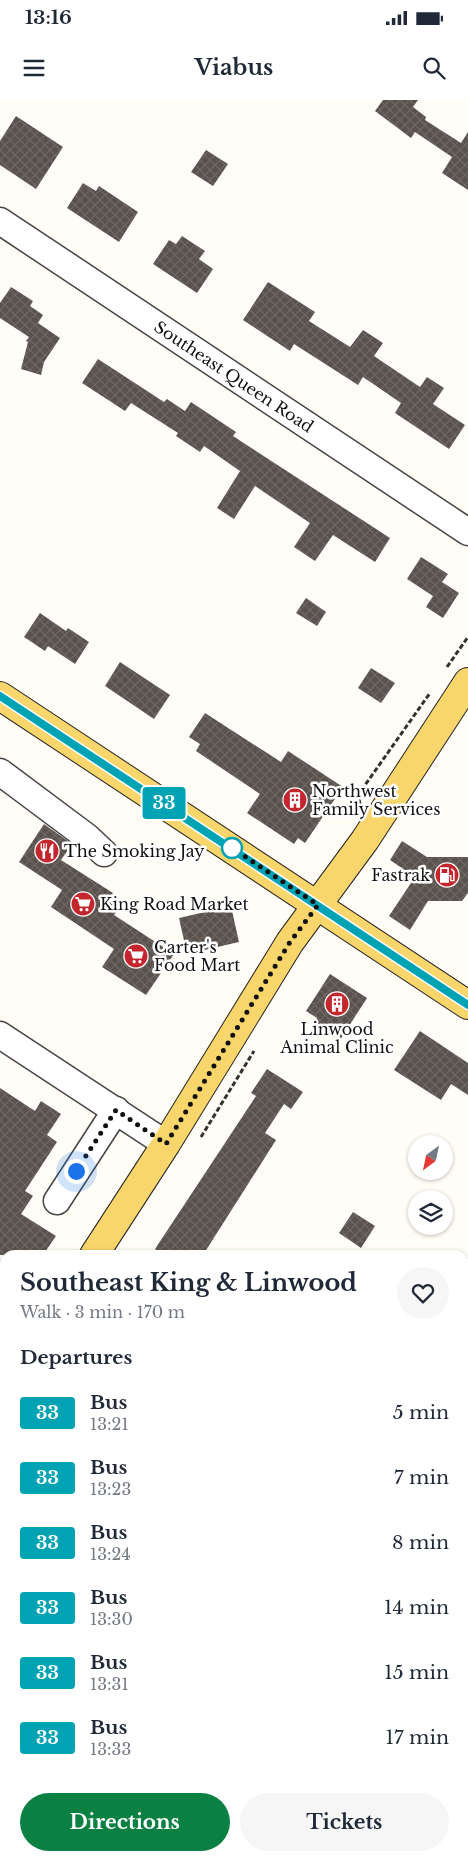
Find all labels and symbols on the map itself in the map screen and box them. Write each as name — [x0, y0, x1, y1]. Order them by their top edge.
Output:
street label: Southeast Queen Road — [151, 316, 318, 437]
place label: Northwest Family Services — [312, 781, 440, 819]
line badge: 33 — [142, 787, 186, 819]
building icon: Northwest Family Services — [282, 787, 308, 813]
unlabelled marker — [221, 837, 243, 859]
restaurant icon: The Smoking Jay — [34, 838, 60, 864]
place label: The Smoking Jay — [64, 841, 205, 861]
fuel station icon: Fastrak — [434, 862, 460, 888]
place label: Fastrak — [371, 865, 430, 885]
supermarket icon: King Road Market — [70, 891, 96, 917]
place label: King Road Market — [100, 894, 249, 914]
place label: Carter's Food Mart — [154, 937, 240, 975]
supermarket icon: Carter's Food Mart — [123, 943, 149, 969]
building icon: Linwood Animal Clinic — [324, 991, 350, 1017]
place label: Linwood Animal Clinic — [279, 1019, 394, 1057]
north arrow — [408, 1135, 452, 1180]
your location — [64, 1159, 89, 1184]

